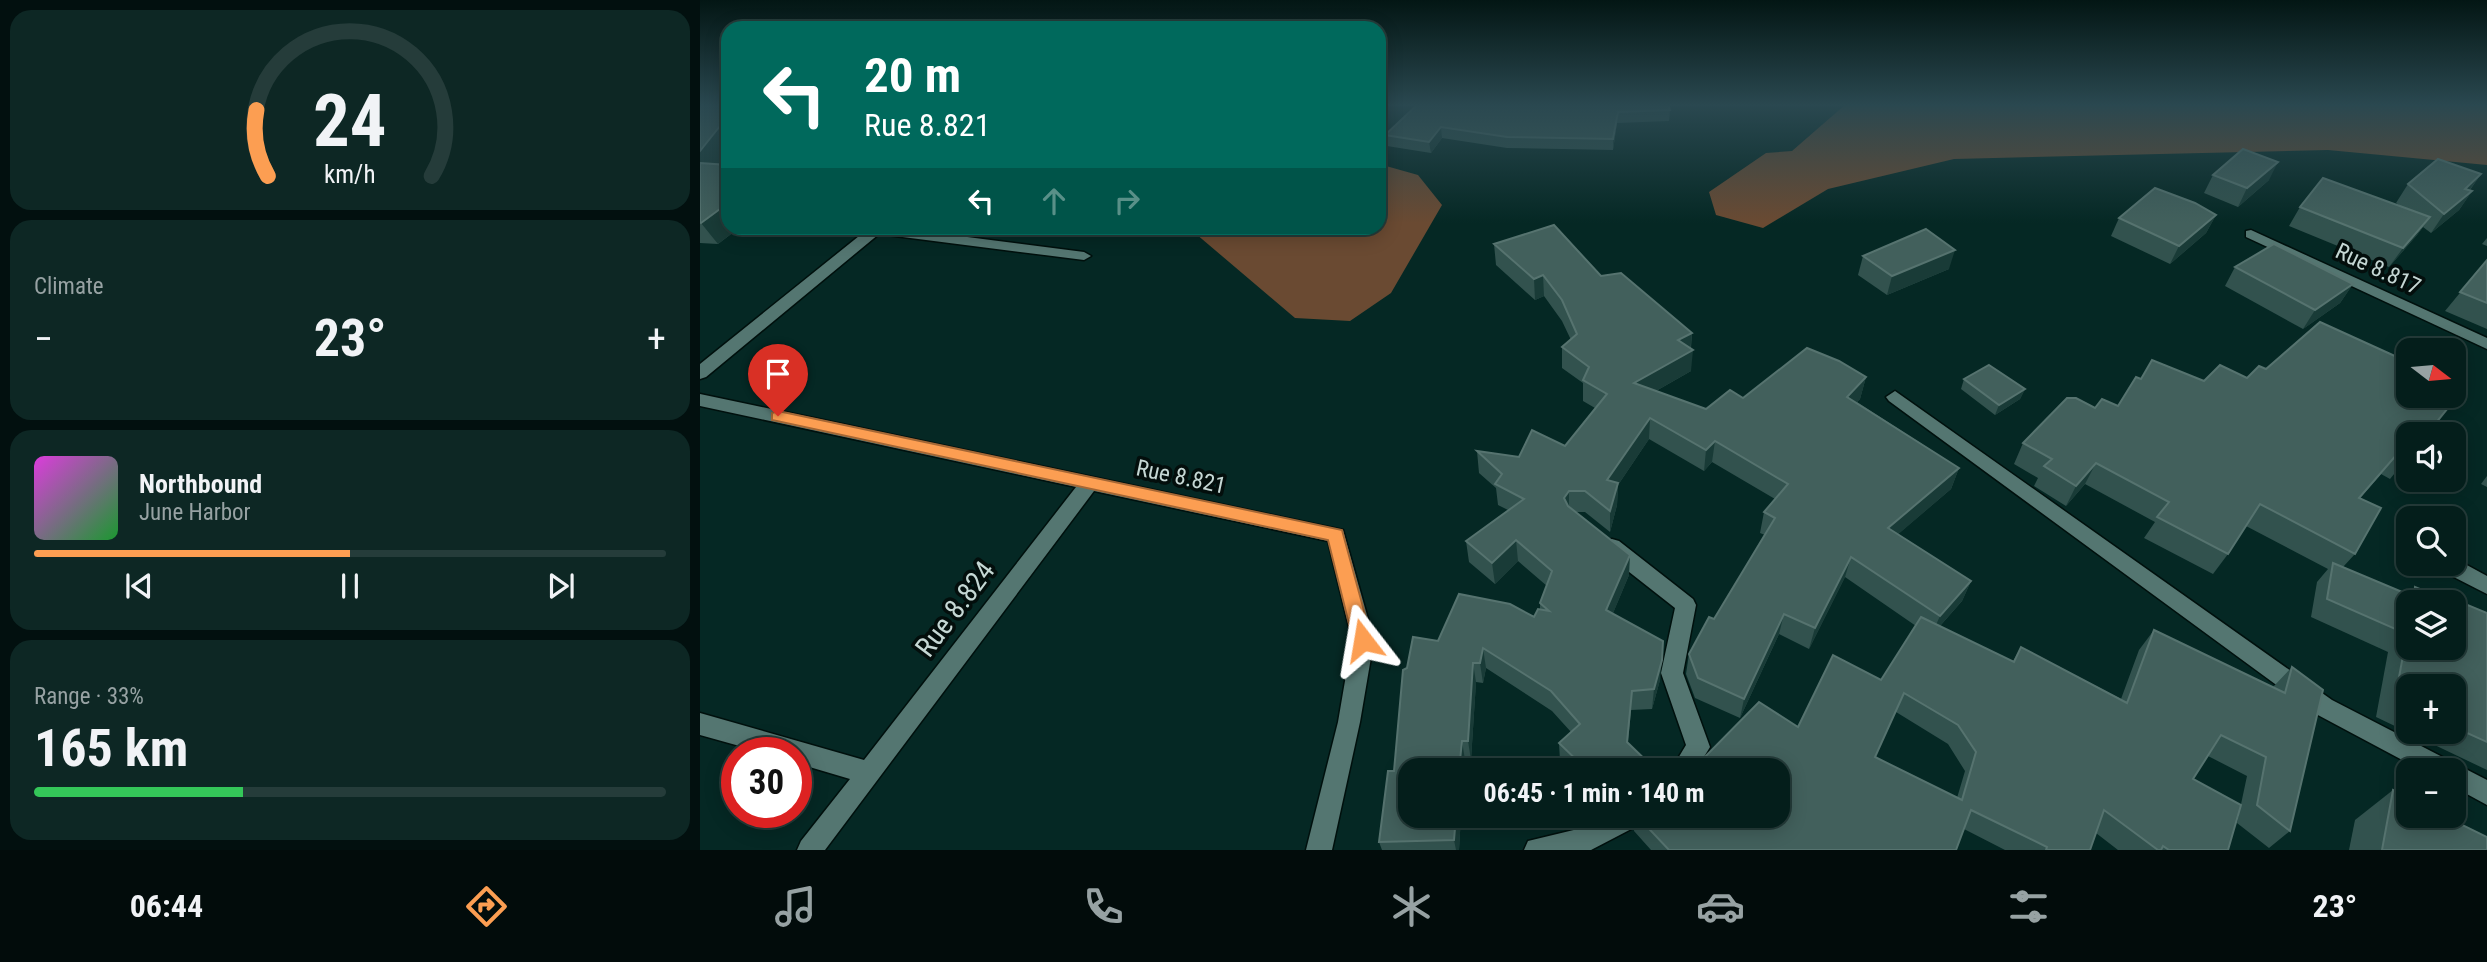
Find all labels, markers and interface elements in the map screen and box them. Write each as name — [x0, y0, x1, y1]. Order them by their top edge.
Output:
text: 20 m — [864, 47, 961, 104]
icon: left — [749, 49, 840, 140]
text: 24 — [313, 78, 387, 164]
text: Rue 8.821 — [864, 106, 990, 144]
text: km/h — [324, 160, 376, 189]
icon: left — [962, 182, 1000, 220]
icon: ahead — [1035, 182, 1073, 220]
icon: right — [1108, 182, 1146, 220]
street label: Rue 8.817 — [2331, 238, 2425, 300]
text: Climate — [34, 273, 104, 300]
text: 23° — [314, 308, 386, 369]
text: − — [34, 317, 53, 361]
text: + — [647, 317, 666, 361]
north arrow — [2396, 338, 2466, 408]
map controls — [2396, 338, 2466, 828]
pin — [748, 344, 808, 416]
icon: arrive — [759, 355, 797, 393]
button: sound — [2396, 422, 2466, 492]
street label: Rue 8.821 — [1134, 454, 1228, 500]
text: Northbound — [139, 469, 262, 499]
text: June Harbor — [139, 499, 251, 526]
button: search — [2396, 506, 2466, 576]
street label: Rue 8.824 — [909, 555, 1001, 663]
icon: previous — [120, 567, 158, 605]
icon: pause — [331, 567, 369, 605]
icon: next — [542, 567, 580, 605]
button: layers — [2396, 590, 2466, 660]
position arrow — [1326, 603, 1400, 677]
button: + — [2396, 674, 2466, 744]
text: Range · 33% — [34, 683, 144, 710]
text: 165 km — [34, 718, 188, 779]
speed limit sign: 30 — [721, 737, 812, 828]
button: − — [2396, 758, 2466, 828]
text: 06:45 · 1 min · 140 m — [1484, 778, 1704, 808]
icon: directions — [462, 882, 511, 931]
icon: music — [771, 882, 820, 931]
icon: phone — [1079, 882, 1128, 931]
icon: climate — [1387, 882, 1436, 931]
icon: car — [1696, 882, 1745, 931]
icon: filters — [2004, 882, 2053, 931]
text: 06:44 — [130, 887, 203, 925]
text: 23° — [2313, 887, 2357, 925]

